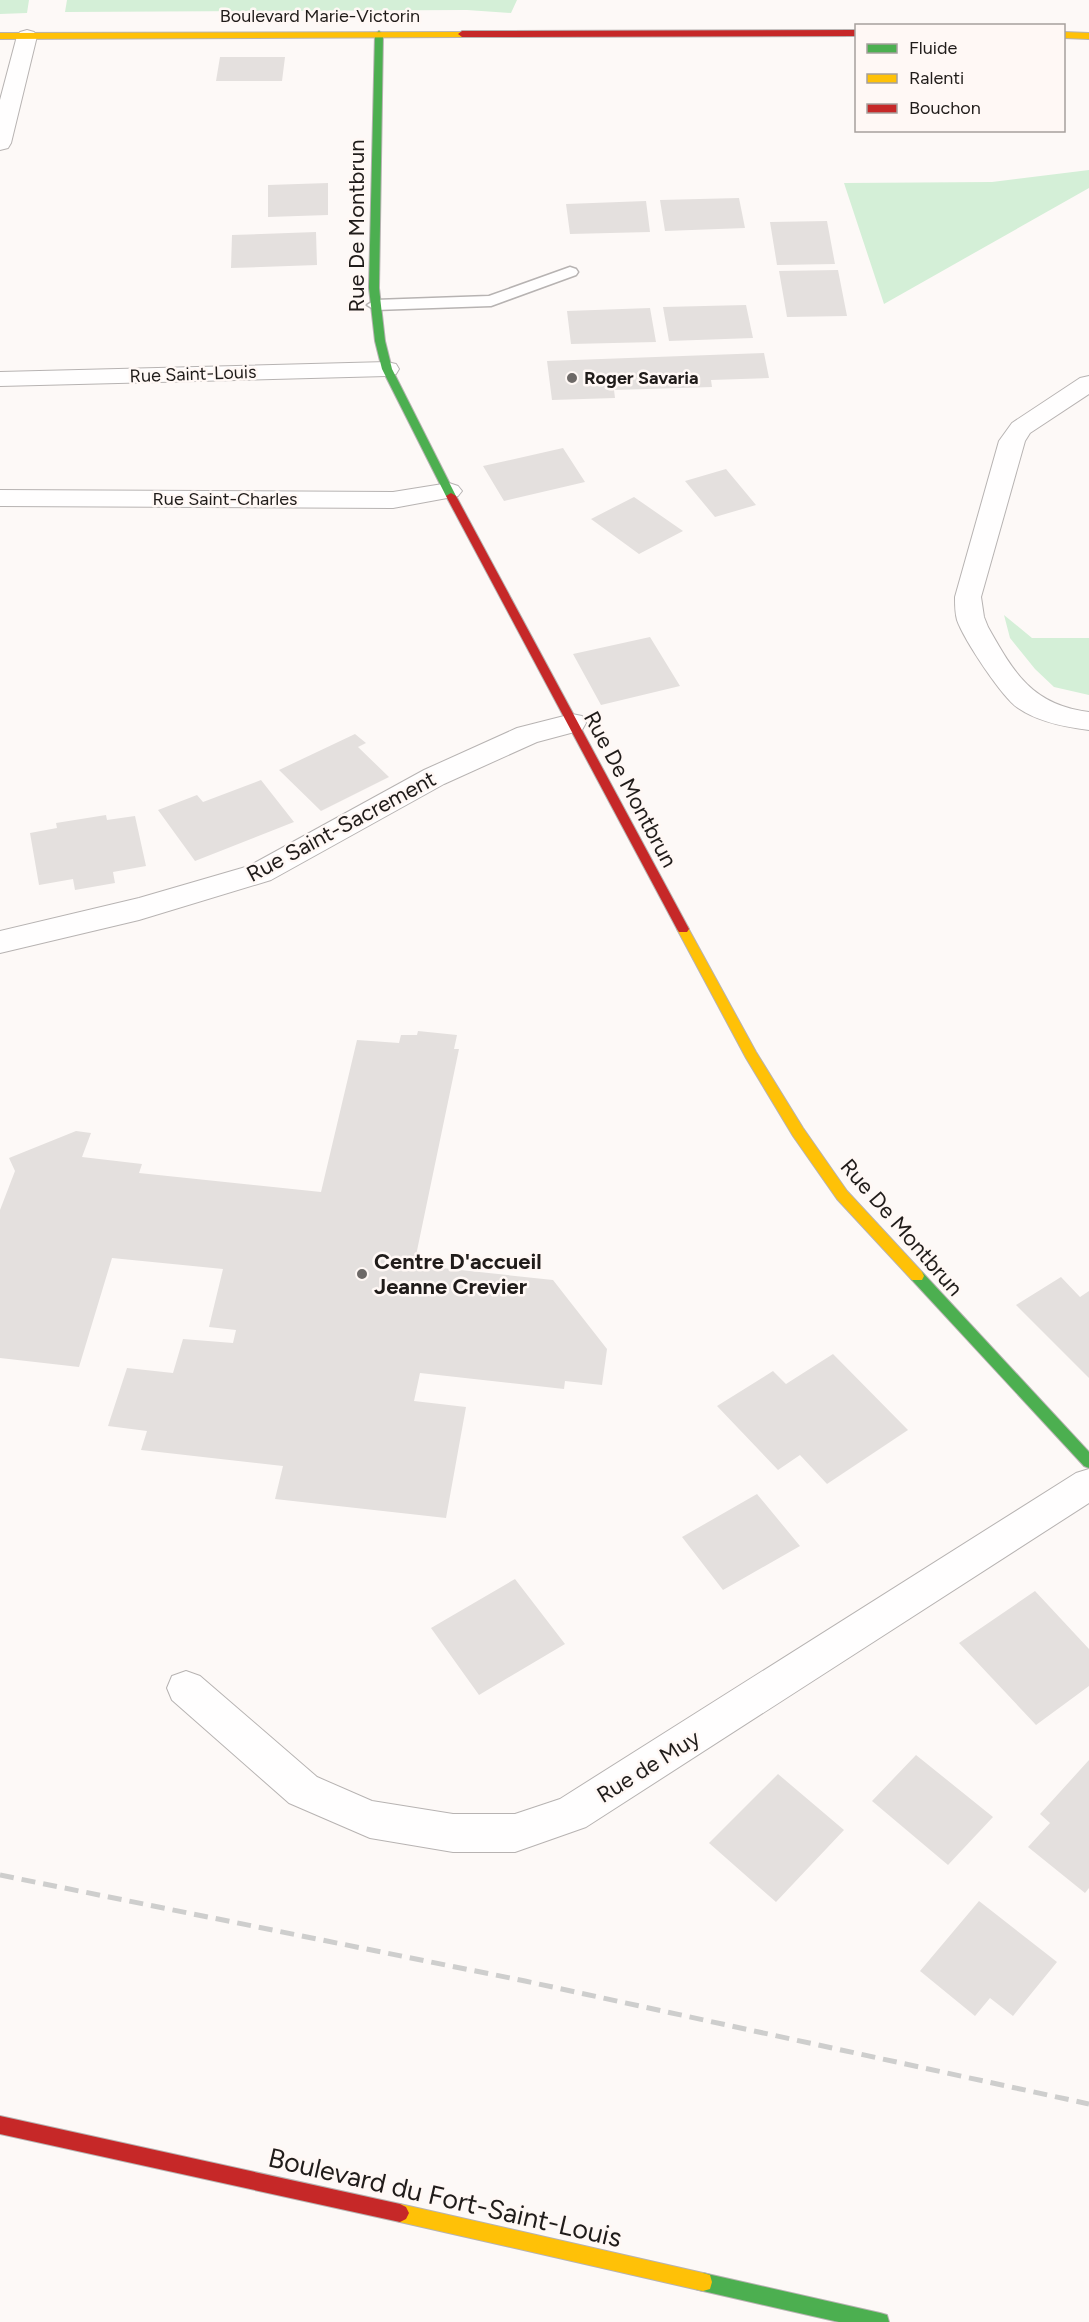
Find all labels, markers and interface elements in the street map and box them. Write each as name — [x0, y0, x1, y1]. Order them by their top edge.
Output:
street label: Boulevard Marie-Victorin — [220, 5, 420, 27]
legend — [855, 24, 1065, 132]
text: Fluide — [909, 37, 958, 59]
text: Ralenti — [909, 67, 964, 89]
text: Bouchon — [909, 97, 981, 119]
street label: Rue De Montbrun — [343, 140, 370, 312]
street label: Rue Saint-Louis — [129, 361, 257, 387]
place label: Roger Savaria — [584, 367, 699, 389]
marker: Roger Savaria — [565, 371, 579, 385]
street label: Rue Saint-Charles — [153, 488, 297, 510]
street label: Rue De Montbrun — [578, 707, 683, 872]
street label: Rue Saint-Sacrement — [242, 765, 441, 888]
street label: Rue De Montbrun — [835, 1153, 969, 1301]
place label: Centre D'accueil Jeanne Crevier — [374, 1248, 542, 1300]
marker: Centre D'accueil Jeanne Crevier — [355, 1267, 369, 1281]
street label: Rue de Muy — [592, 1724, 705, 1809]
street label: Boulevard du Fort-Saint-Louis — [265, 2141, 625, 2254]

